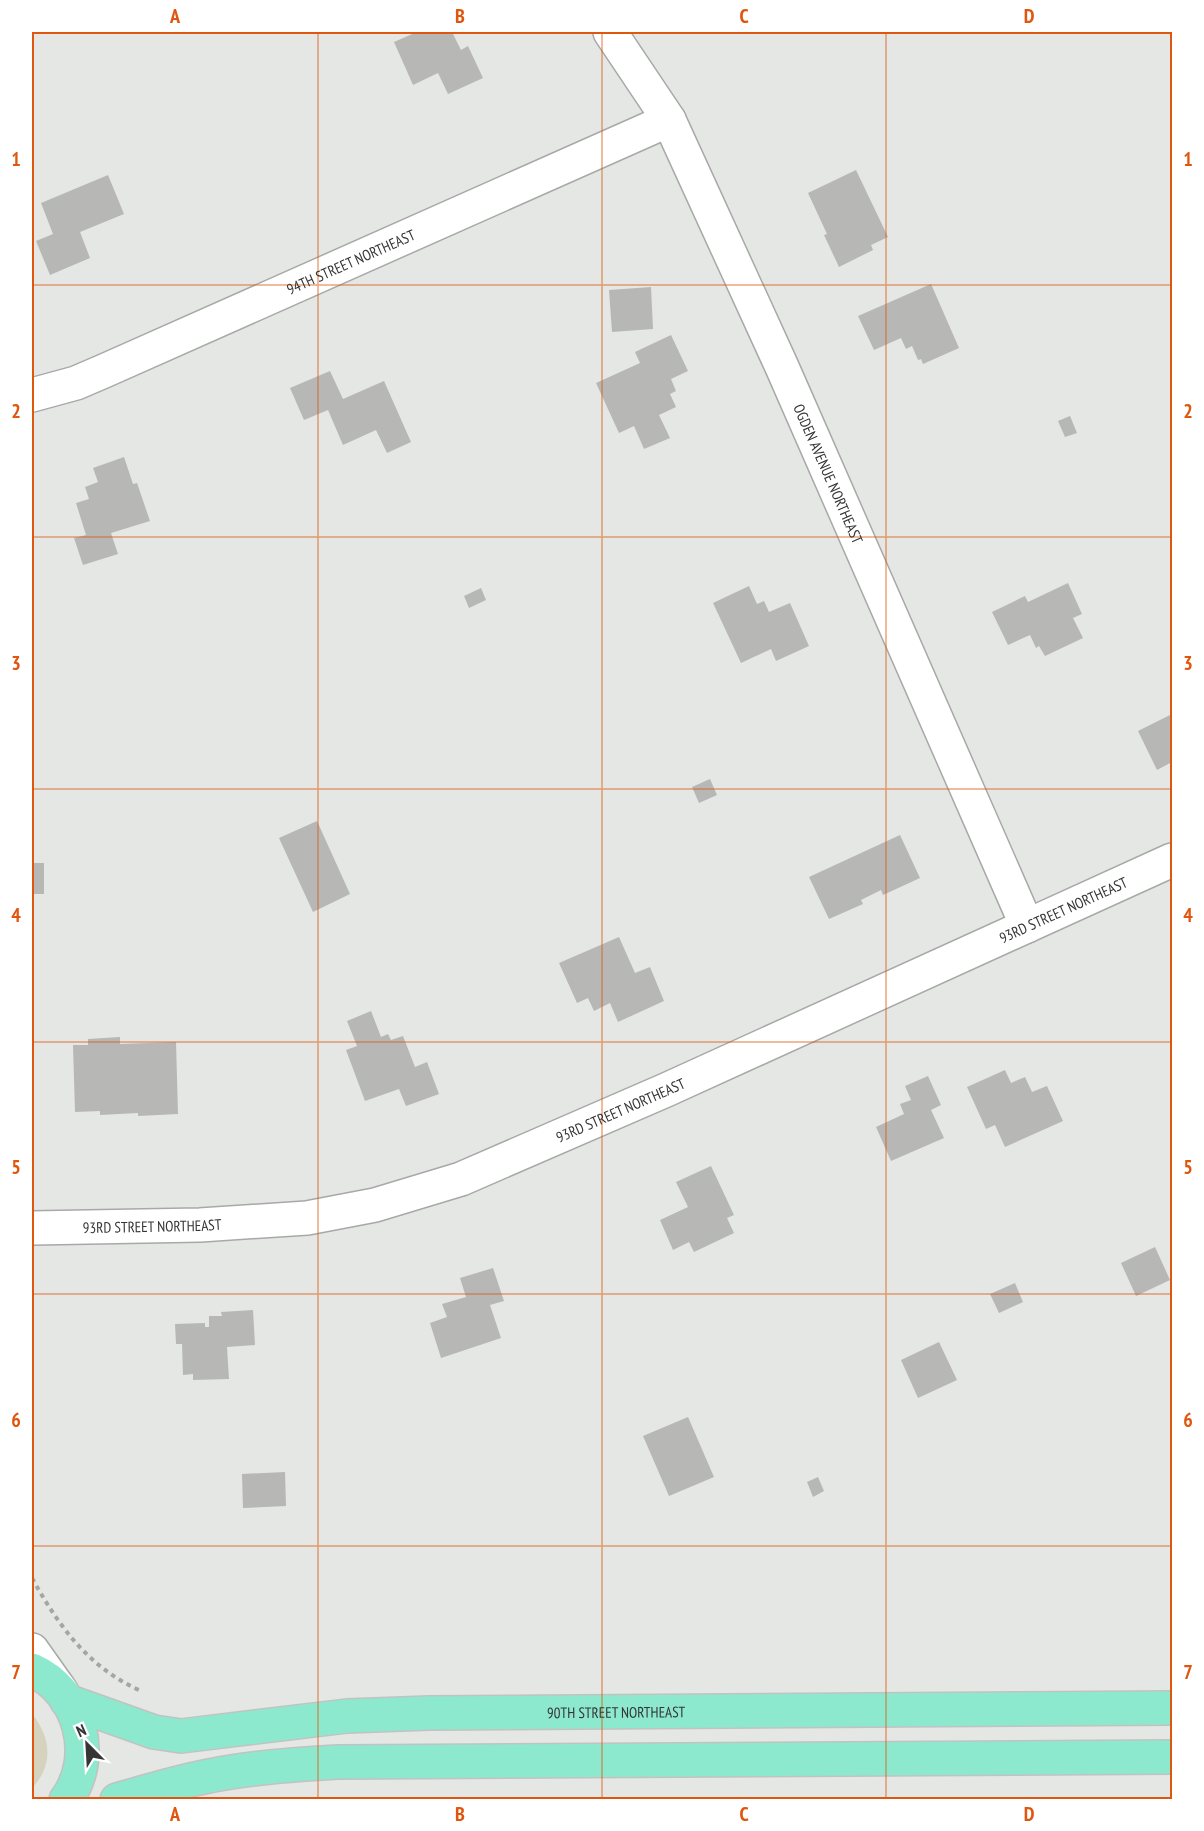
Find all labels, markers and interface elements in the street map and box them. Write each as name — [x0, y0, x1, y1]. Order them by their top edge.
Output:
text: A — [169, 3, 181, 29]
text: B — [455, 3, 465, 29]
text: C — [739, 3, 749, 29]
text: D — [1024, 3, 1035, 29]
text: 1 — [11, 146, 21, 172]
text: 1 — [1183, 146, 1193, 172]
street label: 94TH STREET NORTHEAST — [284, 225, 418, 298]
text: 2 — [11, 398, 21, 424]
text: 2 — [1183, 398, 1193, 424]
street label: OGDEN AVENUE NORTHEAST — [790, 401, 868, 547]
text: 3 — [11, 650, 21, 676]
text: 3 — [1183, 650, 1193, 676]
street label: 93RD STREET NORTHEAST — [996, 872, 1130, 947]
text: 4 — [11, 902, 21, 928]
text: 4 — [1183, 902, 1193, 928]
street label: 93RD STREET NORTHEAST — [553, 1073, 688, 1146]
text: 5 — [11, 1154, 21, 1180]
text: 5 — [1183, 1154, 1193, 1180]
street label: 93RD STREET NORTHEAST — [82, 1214, 222, 1237]
text: 6 — [11, 1407, 21, 1433]
text: 6 — [1183, 1407, 1193, 1433]
text: 7 — [11, 1659, 21, 1685]
text: 7 — [1183, 1659, 1193, 1685]
street label: 90TH STREET NORTHEAST — [547, 1702, 686, 1722]
north arrow — [57, 1714, 117, 1774]
text: N — [73, 1719, 89, 1741]
text: A — [169, 1801, 181, 1827]
text: B — [455, 1801, 465, 1827]
text: C — [739, 1801, 749, 1827]
text: D — [1024, 1801, 1035, 1827]

